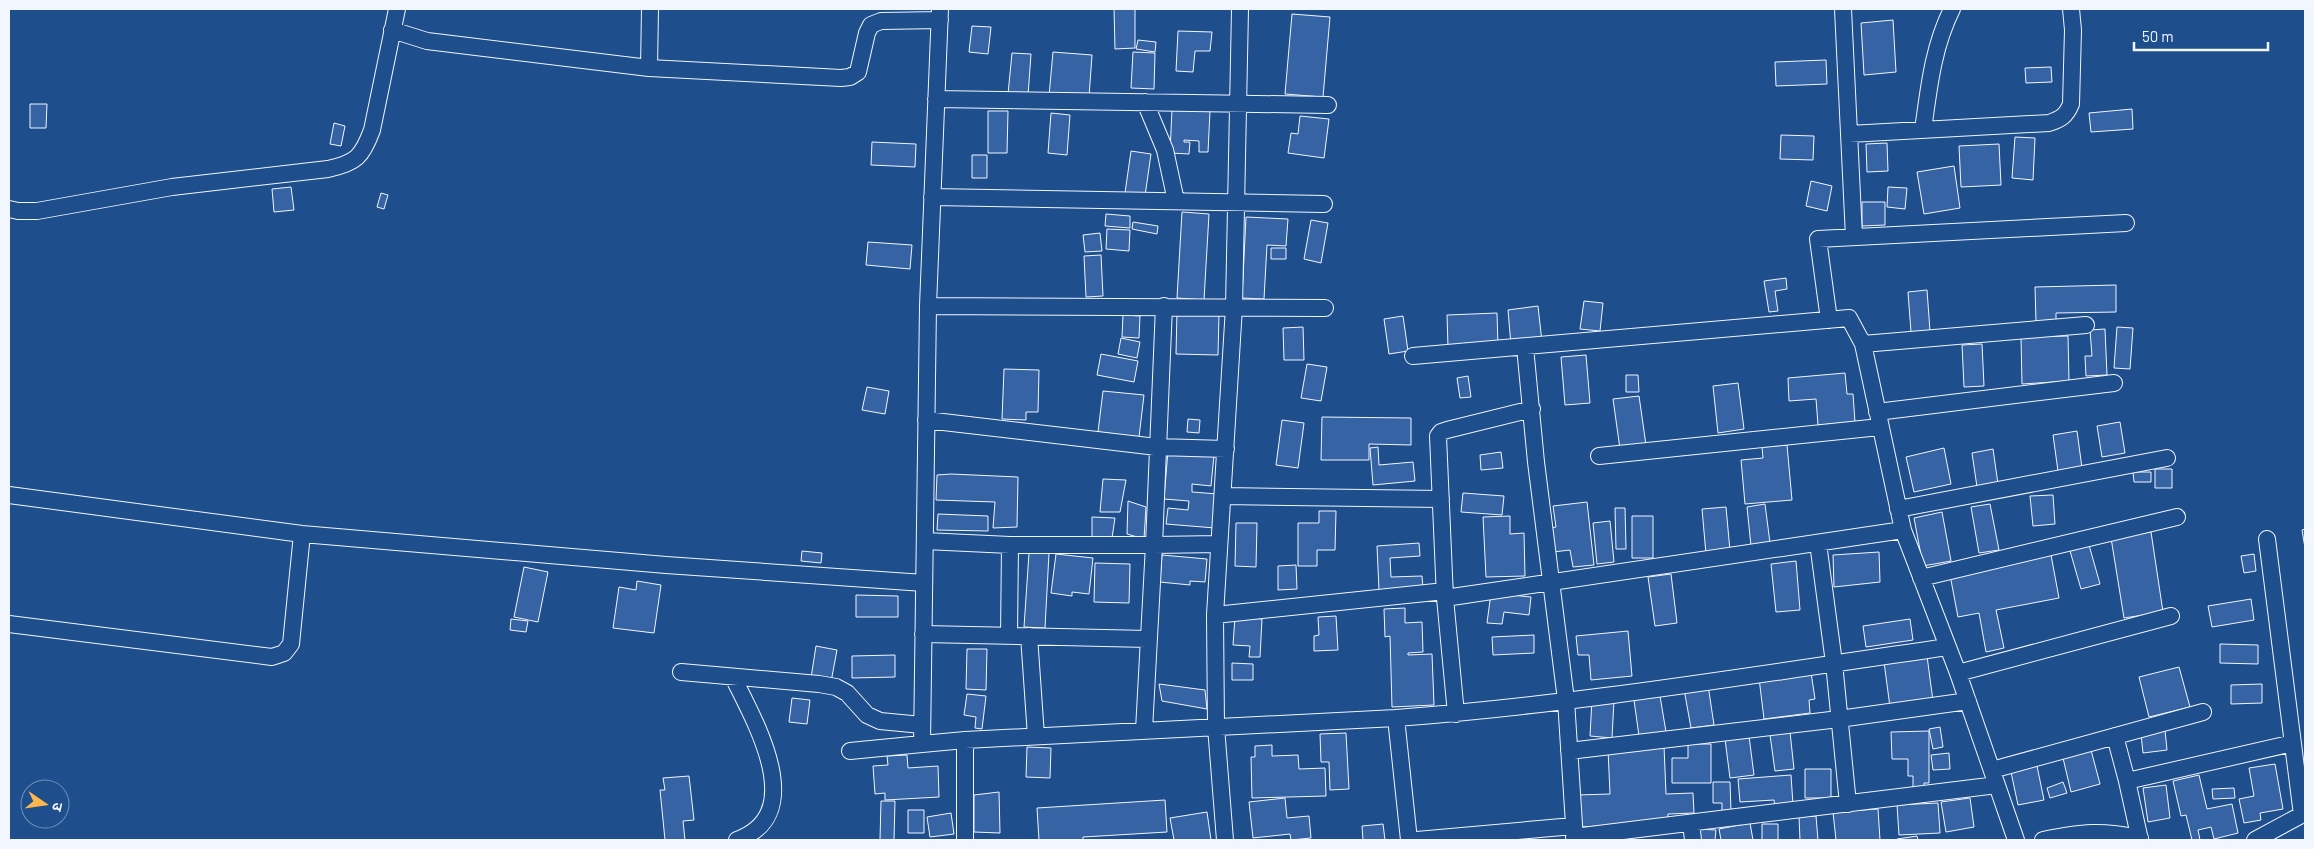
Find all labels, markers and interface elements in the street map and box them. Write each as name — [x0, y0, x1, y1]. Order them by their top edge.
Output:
scale bar — [2134, 20, 2268, 52]
text: 50 m — [2142, 27, 2174, 45]
north arrow — [20, 779, 70, 829]
text: उ — [49, 801, 67, 814]

